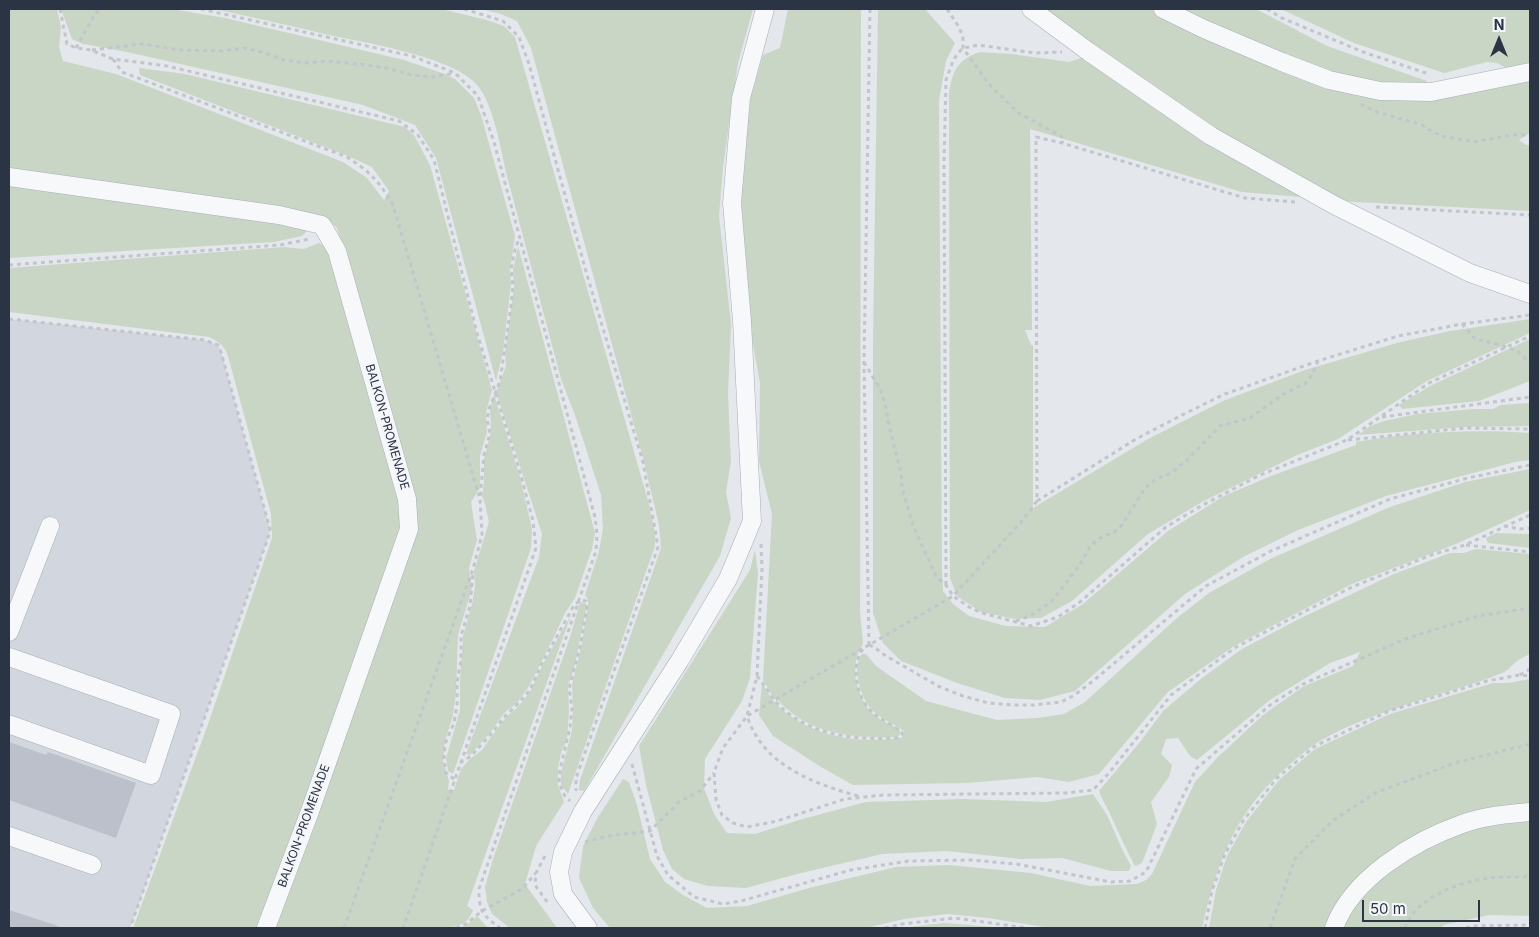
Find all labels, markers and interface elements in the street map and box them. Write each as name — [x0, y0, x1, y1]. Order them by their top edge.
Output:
north arrow — [1474, 15, 1524, 65]
text: N — [1494, 16, 1504, 33]
street label: BALKON-PROMENADE — [362, 362, 412, 492]
street label: BALKON-PROMENADE — [275, 762, 333, 890]
scale bar — [1364, 890, 1482, 922]
text: 50 m — [1370, 899, 1406, 918]

